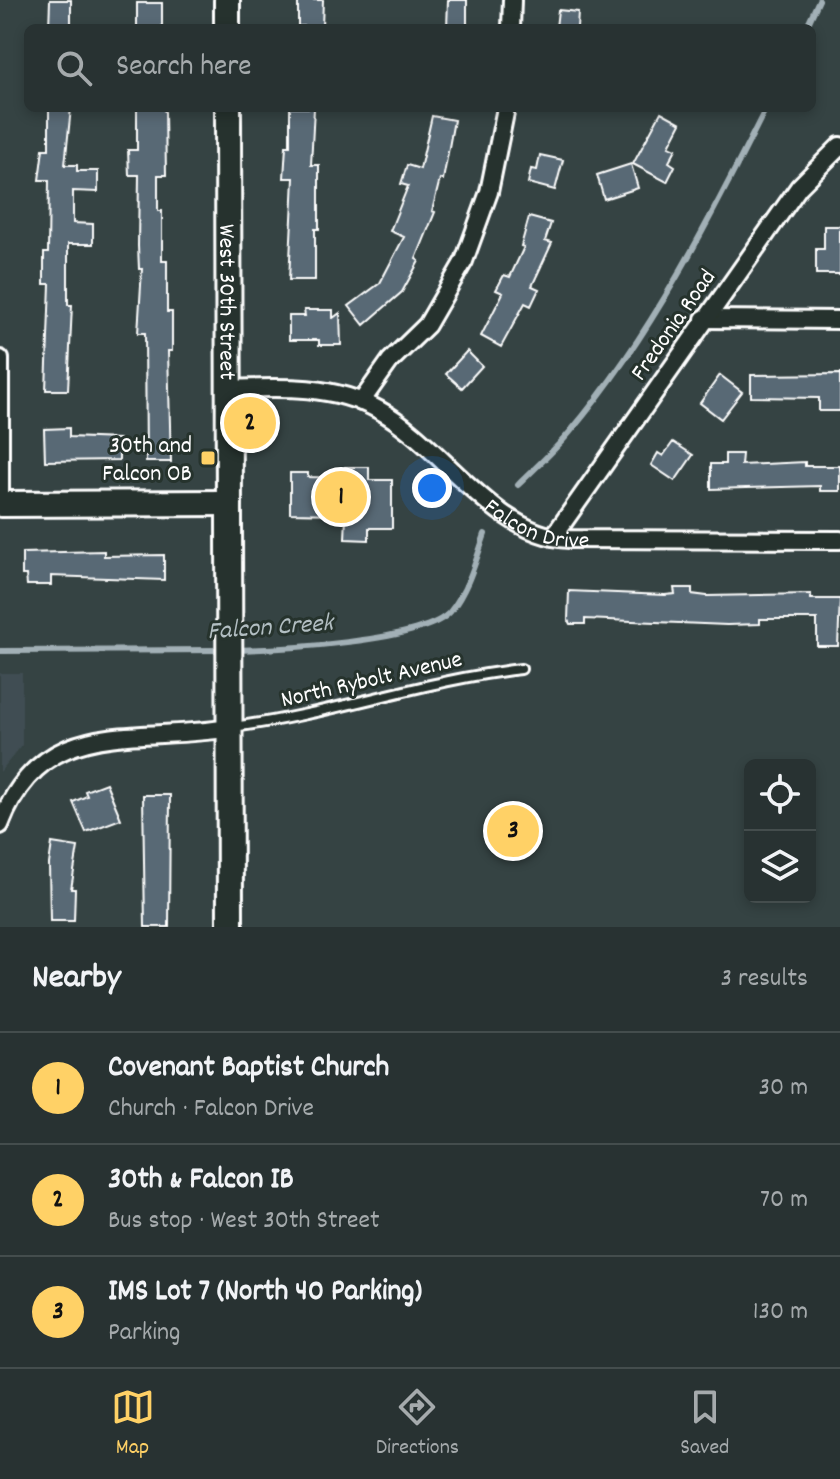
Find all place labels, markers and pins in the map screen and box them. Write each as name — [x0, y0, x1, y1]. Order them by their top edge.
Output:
pin: 2 — [224, 393, 276, 453]
place label: 30th and Falcon OB — [102, 430, 192, 492]
marker: 30th and Falcon OB — [199, 449, 217, 467]
pin: 1 — [315, 467, 367, 527]
pin: 3 — [487, 801, 539, 861]

